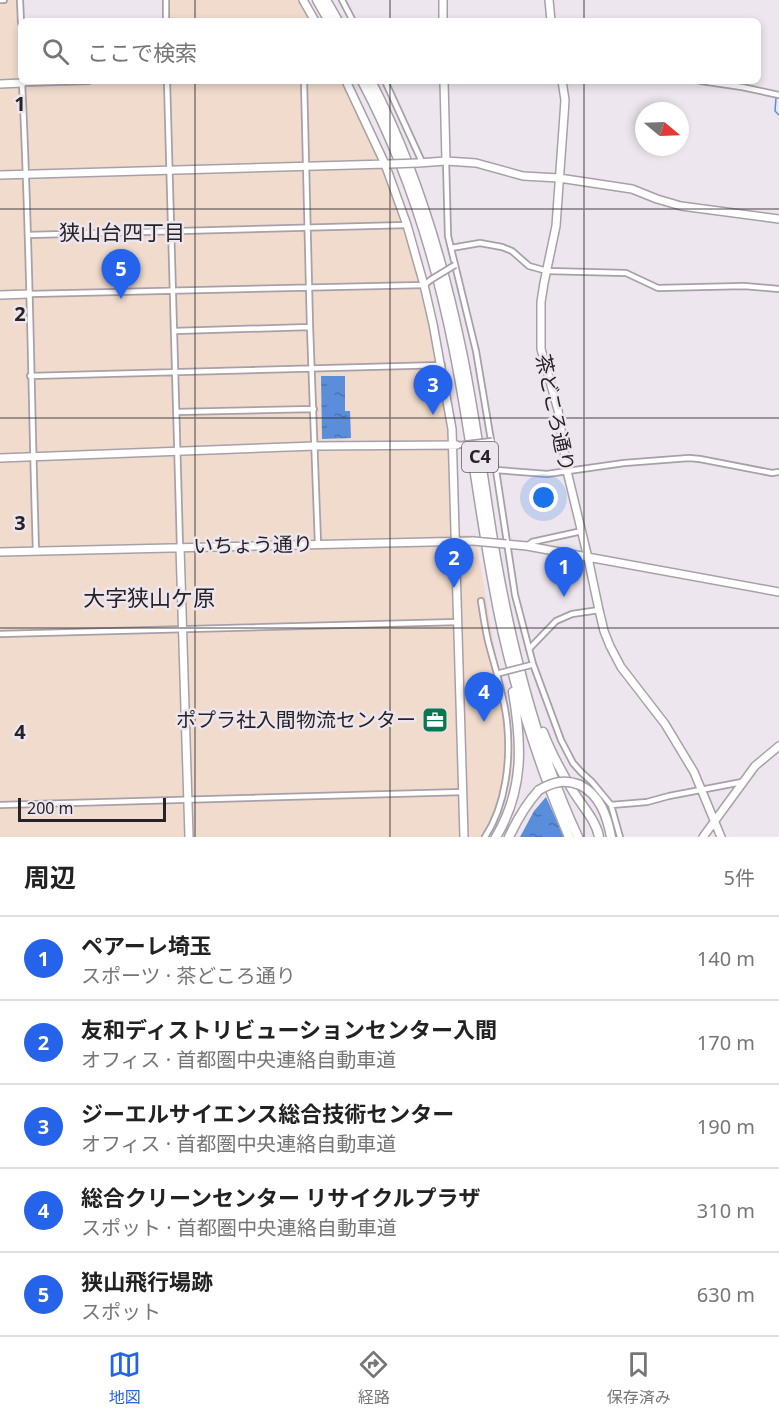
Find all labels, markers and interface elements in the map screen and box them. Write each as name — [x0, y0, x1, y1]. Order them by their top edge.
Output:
search box — [18, 18, 761, 84]
icon: search — [39, 35, 72, 68]
text: ここで検索 — [87, 37, 197, 67]
text: 1 — [14, 90, 26, 117]
north arrow — [635, 102, 689, 156]
district label: 狭山台四丁目 — [59, 218, 185, 246]
pin: 5 — [102, 250, 140, 299]
text: 2 — [14, 300, 26, 327]
street label: 茶どころ通り — [530, 352, 581, 474]
pin: 3 — [414, 366, 452, 415]
road number: C4 — [462, 442, 498, 472]
your location — [529, 483, 558, 512]
text: 3 — [14, 509, 26, 536]
street label: いちょう通り — [193, 530, 313, 559]
pin: 2 — [434, 538, 474, 588]
pin: 1 — [544, 548, 584, 597]
district label: 大字狭山ケ原 — [83, 582, 215, 612]
pin: 4 — [464, 672, 504, 722]
office icon: ポプラ社入間物流センター — [420, 705, 450, 735]
place label: ポプラ社入間物流センター — [176, 706, 416, 733]
text: 4 — [14, 718, 26, 745]
scale bar — [18, 795, 166, 822]
text: 200 m — [27, 797, 74, 819]
text: 周辺 — [24, 859, 76, 895]
text: 5件 — [724, 864, 755, 891]
text: ペアーレ埼玉 — [81, 930, 212, 960]
text: 1 — [38, 945, 49, 972]
text: 140 m — [697, 945, 755, 972]
text: スポーツ · 茶どころ通り — [81, 962, 296, 989]
text: 友和ディストリビューションセンター入間 — [81, 1014, 497, 1044]
text: 2 — [38, 1029, 49, 1056]
text: 170 m — [697, 1029, 755, 1056]
text: オフィス · 首都圏中央連絡自動車道 — [81, 1046, 396, 1073]
text: ジーエルサイエンス総合技術センター — [81, 1098, 454, 1128]
text: 3 — [38, 1113, 49, 1140]
text: 190 m — [697, 1113, 755, 1140]
text: オフィス · 首都圏中央連絡自動車道 — [81, 1130, 396, 1157]
text: 総合クリーンセンター リサイクルプラザ — [81, 1182, 481, 1212]
text: 4 — [38, 1197, 49, 1224]
text: 310 m — [697, 1197, 755, 1224]
text: スポット · 首都圏中央連絡自動車道 — [81, 1214, 397, 1241]
text: 狭山飛行場跡 — [81, 1266, 213, 1296]
text: 5 — [38, 1281, 49, 1308]
text: 630 m — [697, 1281, 755, 1308]
text: スポット — [81, 1298, 161, 1325]
tab: 地図 — [108, 1348, 141, 1408]
tab: 経路 — [357, 1348, 390, 1408]
tab: 保存済み — [607, 1348, 671, 1408]

